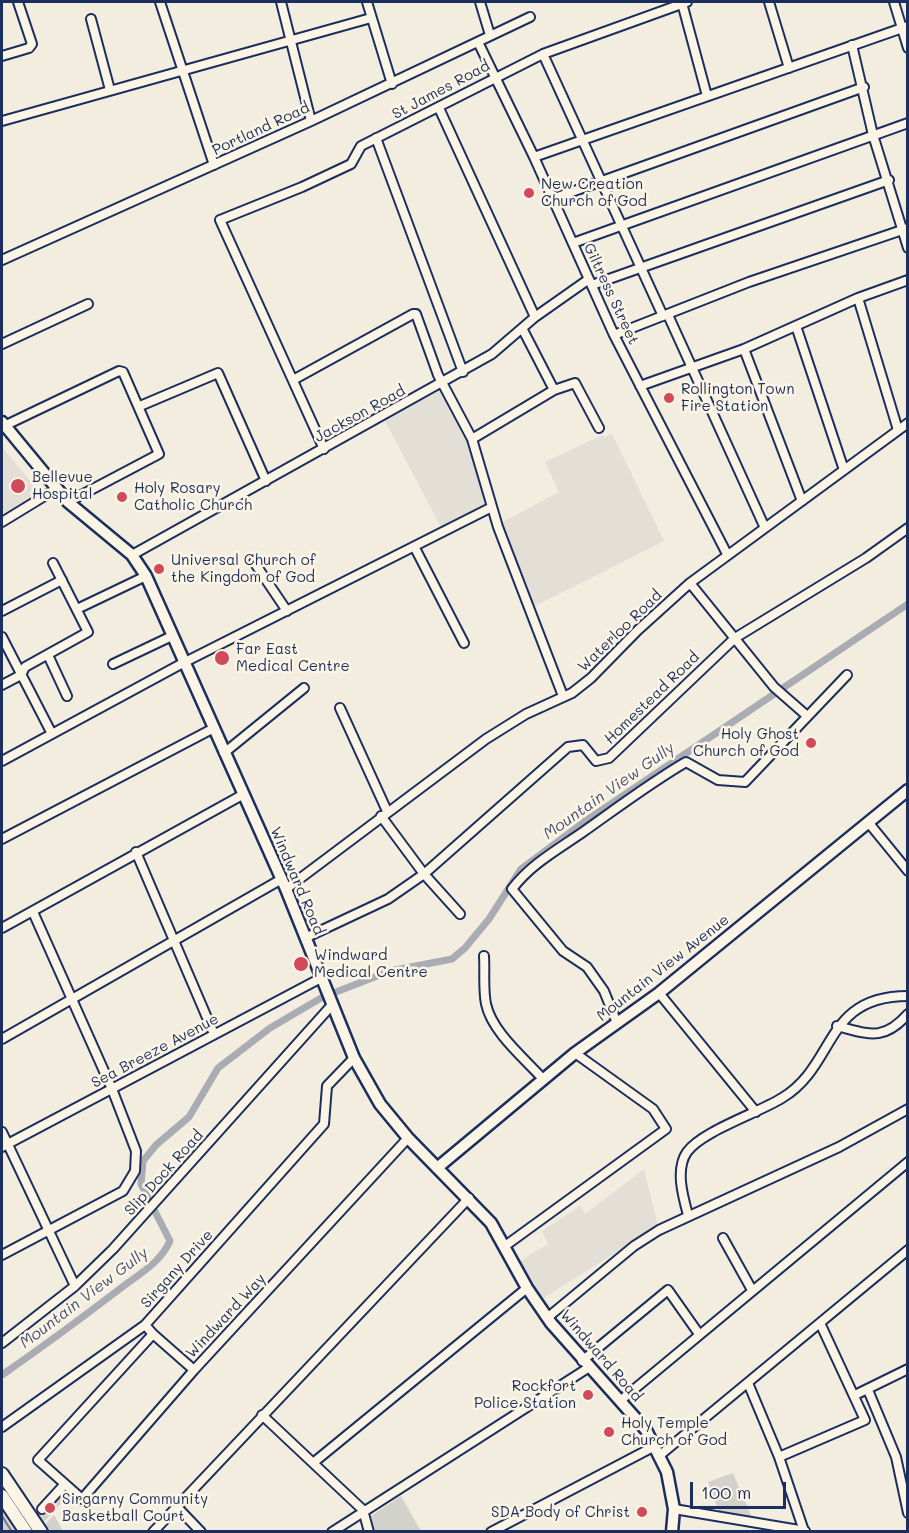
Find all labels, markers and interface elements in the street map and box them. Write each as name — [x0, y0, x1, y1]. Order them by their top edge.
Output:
street label: St James Road — [389, 57, 493, 123]
street label: Portland Road — [209, 99, 313, 159]
place label: New Creation Church of God — [541, 175, 647, 210]
marker: New Creation Church of God — [522, 186, 536, 200]
street label: Giltress Street — [580, 240, 642, 348]
place label: Rollington Town Fire Station — [681, 380, 794, 415]
street label: Jackson Road — [311, 382, 409, 446]
marker: Rollington Town Fire Station — [662, 391, 676, 405]
place label: Bellevue Hospital — [32, 468, 93, 503]
marker: Bellevue Hospital — [9, 477, 27, 495]
place label: Holy Rosary Catholic Church — [134, 479, 252, 514]
marker: Holy Rosary Catholic Church — [115, 490, 129, 504]
place label: Universal Church of the Kingdom of God — [171, 551, 316, 586]
marker: Universal Church of the Kingdom of God — [152, 562, 166, 576]
street label: Waterloo Road — [574, 586, 666, 676]
place label: Far East Medical Centre — [236, 640, 350, 675]
street label: Homestead Road — [601, 648, 703, 748]
marker: Far East Medical Centre — [213, 649, 231, 667]
place label: Holy Ghost Church of God — [693, 725, 799, 760]
marker: Holy Ghost Church of God — [804, 736, 818, 750]
water label: Mountain View Gully — [540, 738, 678, 844]
street label: Windward Road — [266, 824, 328, 938]
street label: Mountain View Avenue — [593, 911, 733, 1025]
place label: Windward Medical Centre — [314, 946, 428, 981]
marker: Windward Medical Centre — [292, 955, 310, 973]
street label: Sea Breeze Avenue — [88, 1010, 222, 1092]
street label: Slip Dock Road — [121, 1126, 207, 1220]
street label: Sirgany Drive — [137, 1226, 217, 1312]
water label: Mountain View Gully — [16, 1243, 152, 1353]
street label: Windward Way — [182, 1270, 270, 1362]
street label: Windward Road — [556, 1306, 646, 1406]
place label: Rockfort Police Station — [474, 1377, 576, 1412]
marker: Rockfort Police Station — [581, 1388, 595, 1402]
place label: Holy Temple Church of God — [621, 1414, 727, 1449]
marker: Holy Temple Church of God — [602, 1425, 616, 1439]
scale bar — [693, 1470, 789, 1508]
text: 100 m — [701, 1480, 751, 1504]
place label: Sirgarny Community Basketball Court — [62, 1490, 208, 1525]
marker: Sirgarny Community Basketball Court — [43, 1501, 57, 1515]
place label: SDA Body of Christ — [491, 1503, 630, 1521]
marker: SDA Body of Christ — [635, 1505, 649, 1519]

